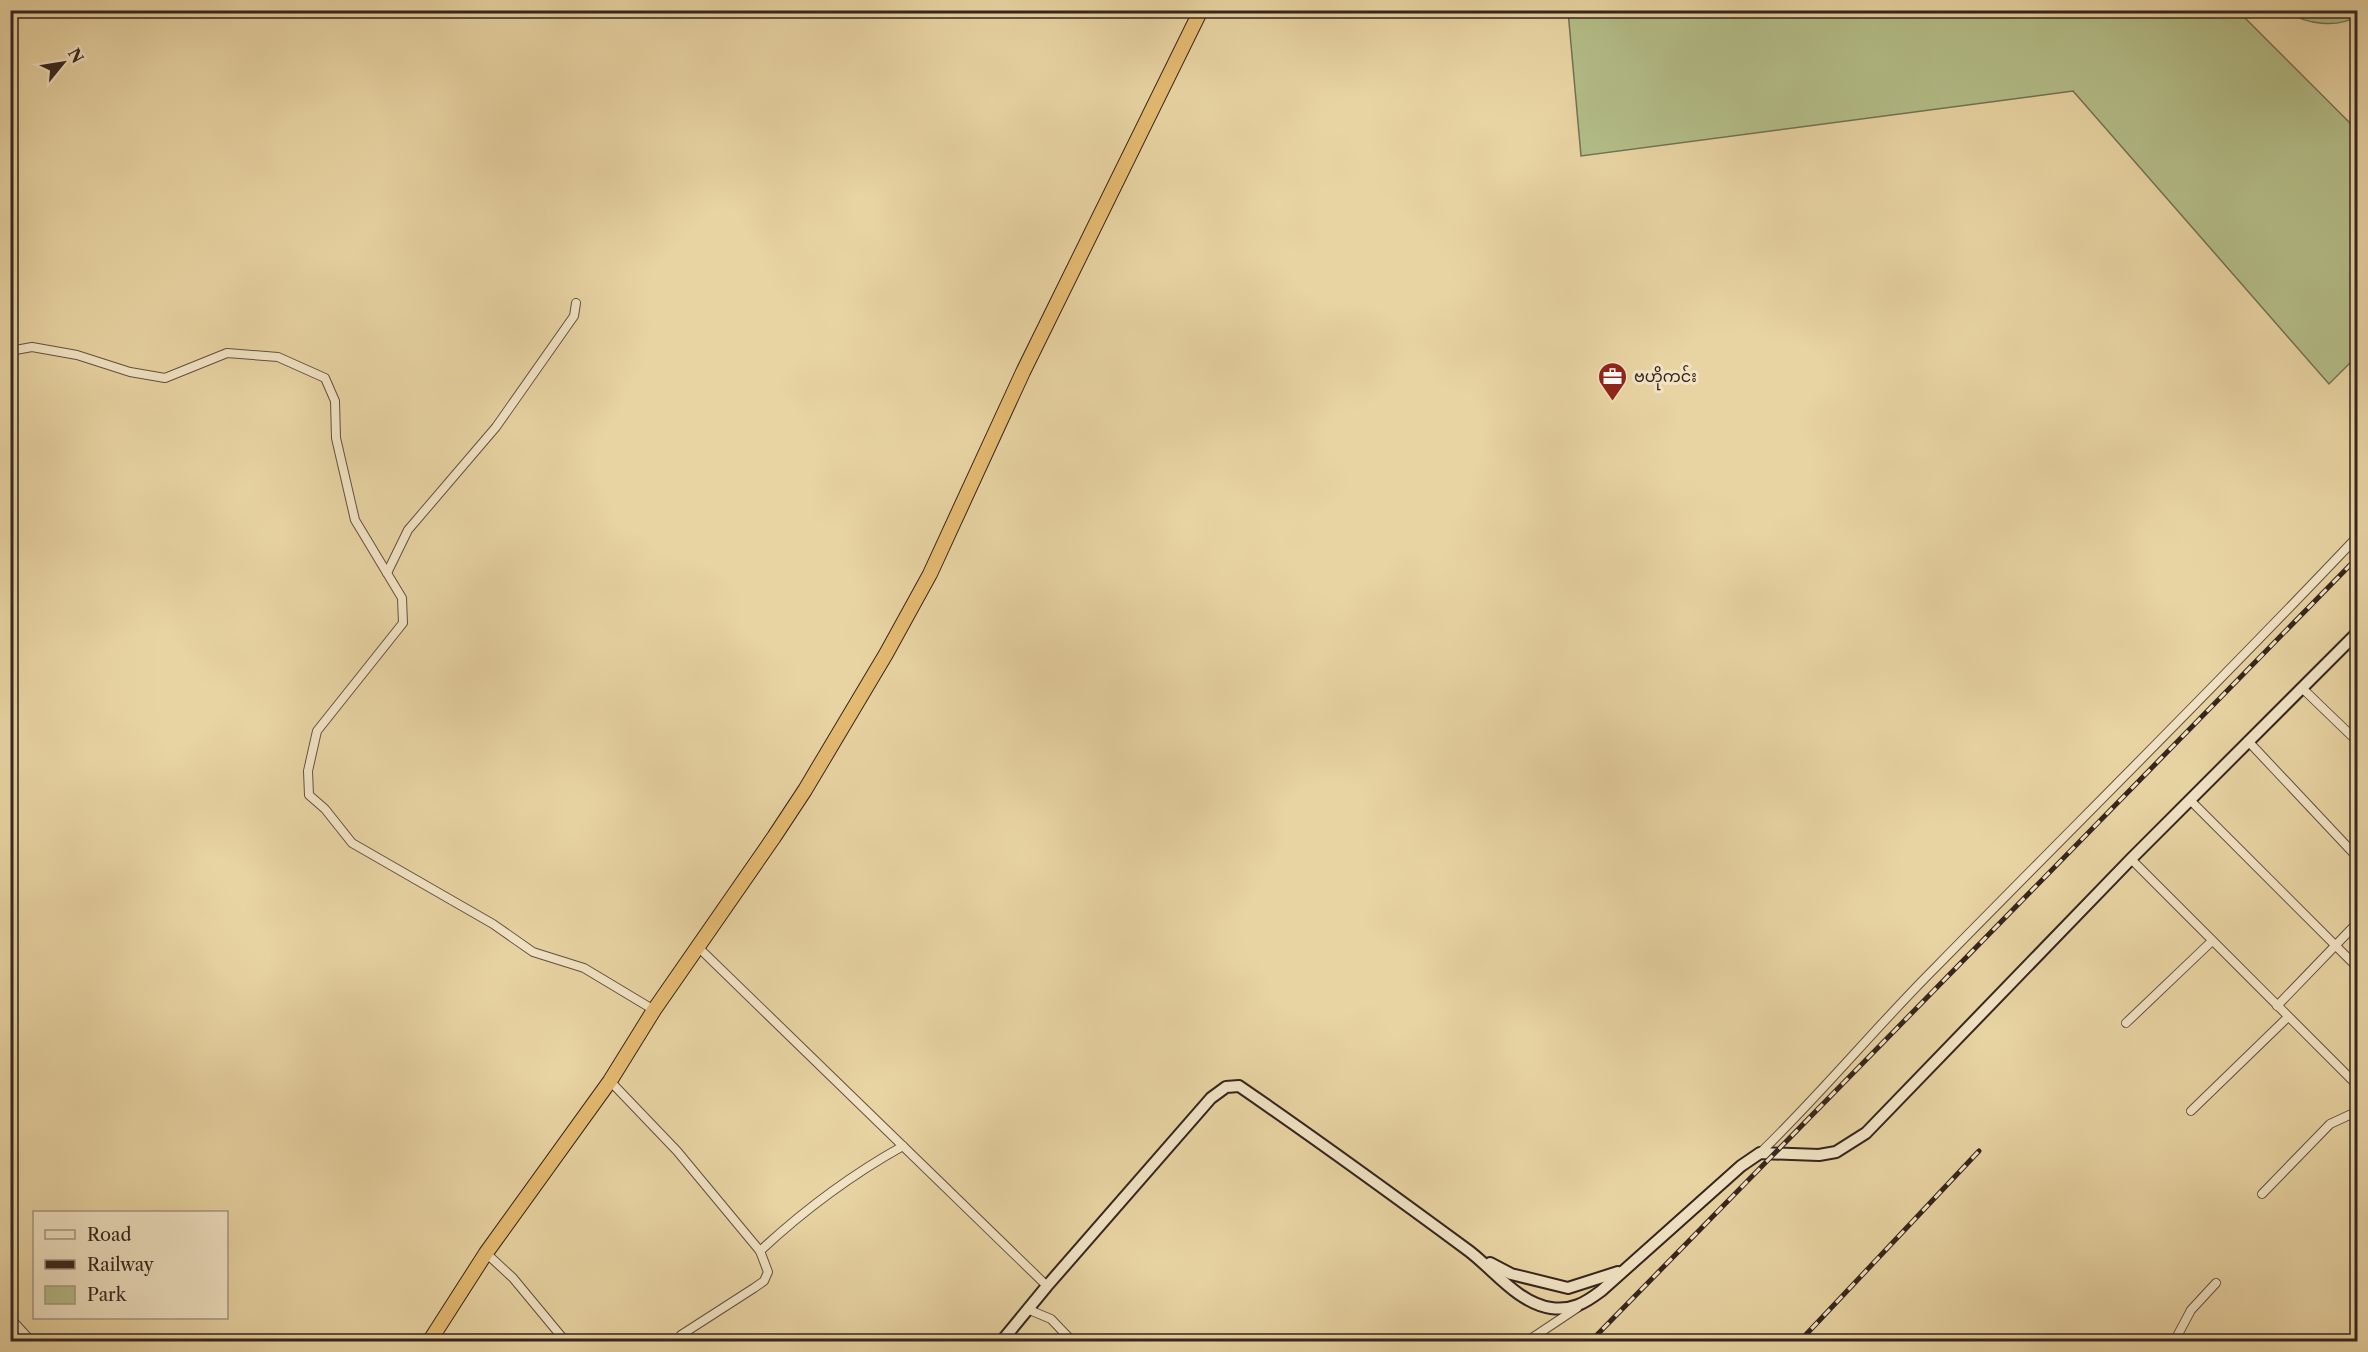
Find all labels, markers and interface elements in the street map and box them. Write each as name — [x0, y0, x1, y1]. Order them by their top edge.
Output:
north arrow — [33, 33, 93, 93]
text: N — [64, 44, 88, 67]
office icon: ဗဟိုကင်း — [1597, 360, 1629, 402]
place label: ဗဟိုကင်း — [1634, 365, 1697, 391]
legend — [33, 1211, 228, 1319]
text: Road — [87, 1224, 132, 1246]
text: Railway — [87, 1254, 155, 1276]
text: Park — [87, 1284, 128, 1306]

